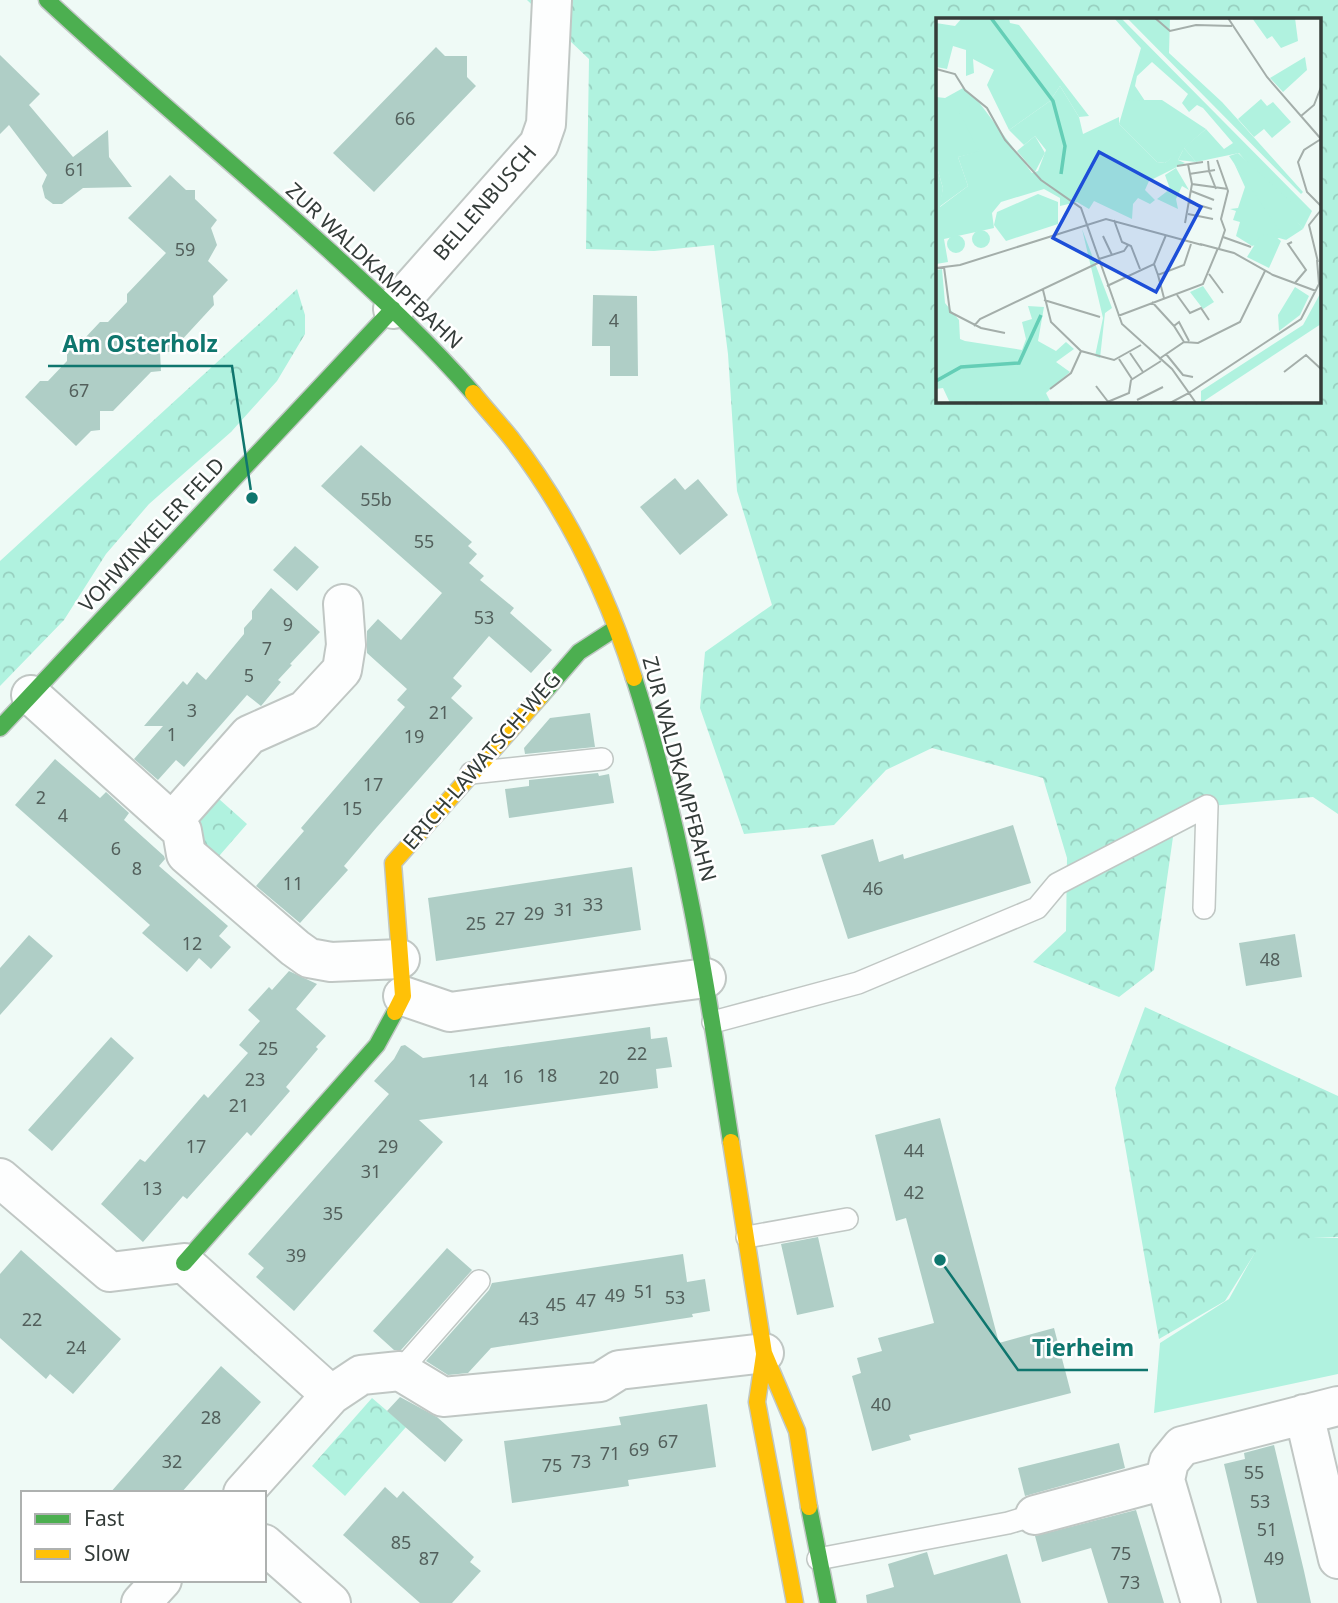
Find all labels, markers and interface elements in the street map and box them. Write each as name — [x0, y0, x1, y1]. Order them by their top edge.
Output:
inset map — [936, 18, 1320, 402]
house number: 66 — [395, 106, 415, 130]
street label: BELLENBUSCH — [426, 139, 542, 266]
house number: 61 — [65, 157, 85, 181]
street label: ZUR WALDKAMPFBAHN — [280, 176, 469, 355]
house number: 59 — [175, 237, 195, 261]
house number: 4 — [609, 308, 619, 332]
callout: Am Osterholz — [48, 322, 232, 366]
text: Am Osterholz — [62, 327, 218, 359]
house number: 67 — [69, 378, 89, 402]
street label: VOHWINKELER FELD — [72, 451, 230, 618]
house number: 55b — [360, 487, 392, 511]
house number: 55 — [414, 529, 434, 553]
house number: 53 — [474, 605, 494, 629]
house number: 9 — [283, 612, 293, 636]
house number: 7 — [262, 636, 272, 660]
street label: ZUR WALDKAMPFBAHN — [636, 653, 724, 884]
house number: 5 — [244, 663, 254, 687]
street label: ERICH-LAWATSCH-WEG — [396, 666, 566, 855]
house number: 3 — [187, 698, 197, 722]
house number: 21 — [429, 700, 449, 724]
house number: 1 — [167, 722, 177, 746]
house number: 19 — [404, 724, 424, 748]
house number: 17 — [363, 772, 383, 796]
house number: 2 — [36, 785, 46, 809]
house number: 15 — [342, 796, 362, 820]
house number: 4 — [58, 803, 68, 827]
house number: 6 — [111, 836, 121, 860]
house number: 8 — [132, 856, 142, 880]
house number: 11 — [283, 871, 303, 895]
house number: 46 — [863, 876, 883, 900]
house number: 33 — [583, 892, 603, 916]
house number: 31 — [554, 897, 574, 921]
house number: 29 — [524, 901, 544, 925]
house number: 27 — [495, 906, 515, 930]
house number: 25 — [466, 911, 486, 935]
house number: 12 — [182, 931, 202, 955]
house number: 48 — [1260, 947, 1280, 971]
house number: 25 — [258, 1036, 278, 1060]
house number: 22 — [627, 1041, 647, 1065]
house number: 18 — [537, 1063, 557, 1087]
house number: 16 — [503, 1064, 523, 1088]
house number: 20 — [599, 1065, 619, 1089]
house number: 23 — [245, 1067, 265, 1091]
house number: 14 — [468, 1068, 488, 1092]
house number: 21 — [229, 1093, 249, 1117]
house number: 17 — [186, 1134, 206, 1158]
house number: 29 — [378, 1134, 398, 1158]
house number: 44 — [904, 1138, 924, 1162]
house number: 31 — [361, 1159, 381, 1183]
house number: 13 — [142, 1176, 162, 1200]
house number: 42 — [904, 1180, 924, 1204]
house number: 35 — [323, 1201, 343, 1225]
house number: 39 — [286, 1243, 306, 1267]
house number: 51 — [634, 1279, 654, 1303]
house number: 49 — [605, 1283, 625, 1307]
house number: 53 — [665, 1285, 685, 1309]
house number: 47 — [576, 1288, 596, 1312]
house number: 45 — [546, 1292, 566, 1316]
house number: 43 — [519, 1306, 539, 1330]
house number: 22 — [22, 1307, 42, 1331]
callout: Tierheim — [1018, 1326, 1148, 1370]
text: Tierheim — [1032, 1331, 1134, 1363]
house number: 24 — [66, 1335, 86, 1359]
house number: 40 — [871, 1392, 891, 1416]
house number: 28 — [201, 1405, 221, 1429]
house number: 67 — [658, 1429, 678, 1453]
house number: 69 — [629, 1437, 649, 1461]
house number: 71 — [600, 1441, 620, 1465]
house number: 32 — [162, 1449, 182, 1473]
house number: 73 — [571, 1449, 591, 1473]
house number: 75 — [542, 1453, 562, 1477]
house number: 55 — [1244, 1460, 1264, 1484]
house number: 53 — [1250, 1489, 1270, 1513]
legend — [21, 1491, 266, 1582]
text: Fast — [84, 1504, 125, 1532]
house number: 51 — [1257, 1517, 1277, 1541]
house number: 85 — [391, 1530, 411, 1554]
text: Slow — [84, 1539, 130, 1567]
house number: 75 — [1111, 1541, 1131, 1565]
house number: 87 — [419, 1546, 439, 1570]
house number: 49 — [1264, 1546, 1284, 1570]
house number: 73 — [1120, 1570, 1140, 1594]

